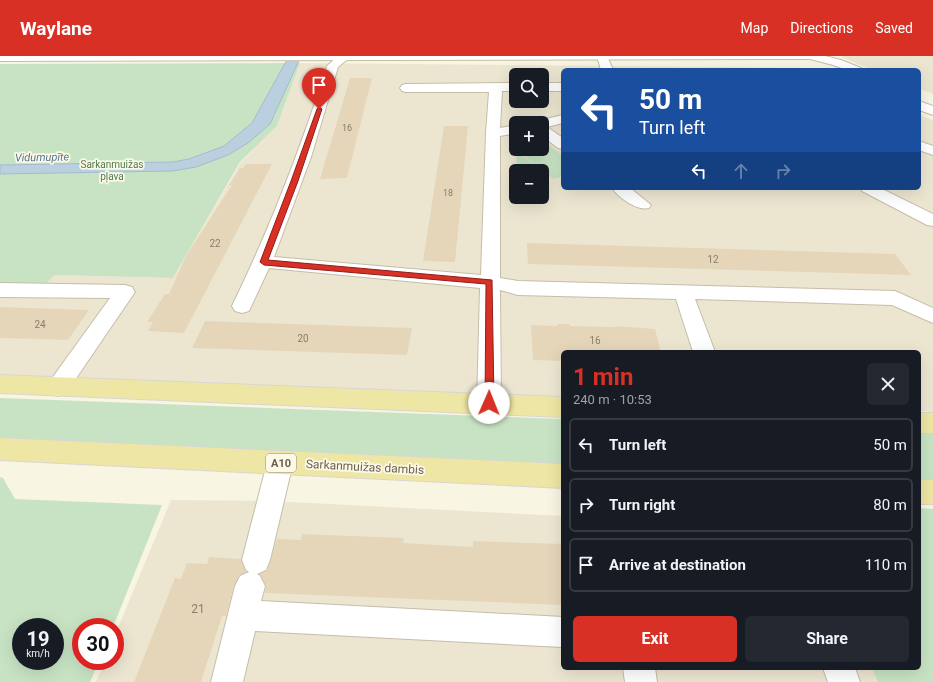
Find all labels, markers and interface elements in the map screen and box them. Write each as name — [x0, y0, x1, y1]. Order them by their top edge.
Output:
text: Waylane — [20, 17, 92, 40]
text: Map — [741, 20, 768, 36]
text: Directions — [790, 20, 853, 36]
text: Saved — [875, 20, 913, 36]
pin — [302, 68, 336, 109]
map controls — [509, 68, 549, 204]
button: search — [509, 68, 549, 108]
icon: arrive — [308, 74, 330, 96]
text: 50 m — [639, 83, 702, 116]
icon: left — [573, 84, 625, 136]
button: + — [509, 116, 549, 156]
text: Turn left — [639, 117, 705, 138]
house number: 16 — [342, 123, 352, 133]
water label: Vidumupīte — [15, 151, 70, 164]
park label: Sarkanmuižas pļava — [80, 159, 144, 183]
icon: left — [688, 160, 710, 182]
icon: ahead — [730, 160, 752, 182]
icon: right — [772, 160, 794, 182]
button: − — [509, 164, 549, 204]
house number: 18 — [443, 188, 453, 198]
house number: 22 — [209, 238, 221, 249]
house number: 12 — [707, 254, 719, 265]
house number: 24 — [34, 319, 46, 330]
house number: 20 — [297, 333, 309, 344]
house number: 16 — [589, 335, 601, 346]
text: 1 min — [573, 363, 633, 391]
button: close — [867, 363, 909, 405]
position arrow — [468, 382, 510, 424]
text: 240 m · 10:53 — [573, 392, 652, 407]
icon: left — [575, 434, 597, 456]
text: Turn left — [609, 436, 666, 454]
text: 50 m — [873, 436, 907, 454]
road number: A10 — [266, 454, 296, 472]
street label: Sarkanmuižas dambis — [306, 457, 424, 477]
icon: right — [575, 494, 597, 516]
text: Turn right — [609, 496, 675, 514]
text: 80 m — [873, 496, 907, 514]
icon: arrive — [575, 554, 597, 576]
text: Arrive at destination — [609, 556, 746, 574]
text: 110 m — [865, 556, 907, 574]
house number: 21 — [191, 602, 205, 616]
button: Exit — [573, 616, 737, 662]
button: Share — [745, 616, 909, 662]
speed limit sign: 30 — [72, 618, 124, 670]
text: 19 — [27, 627, 49, 651]
text: km/h — [26, 648, 50, 659]

